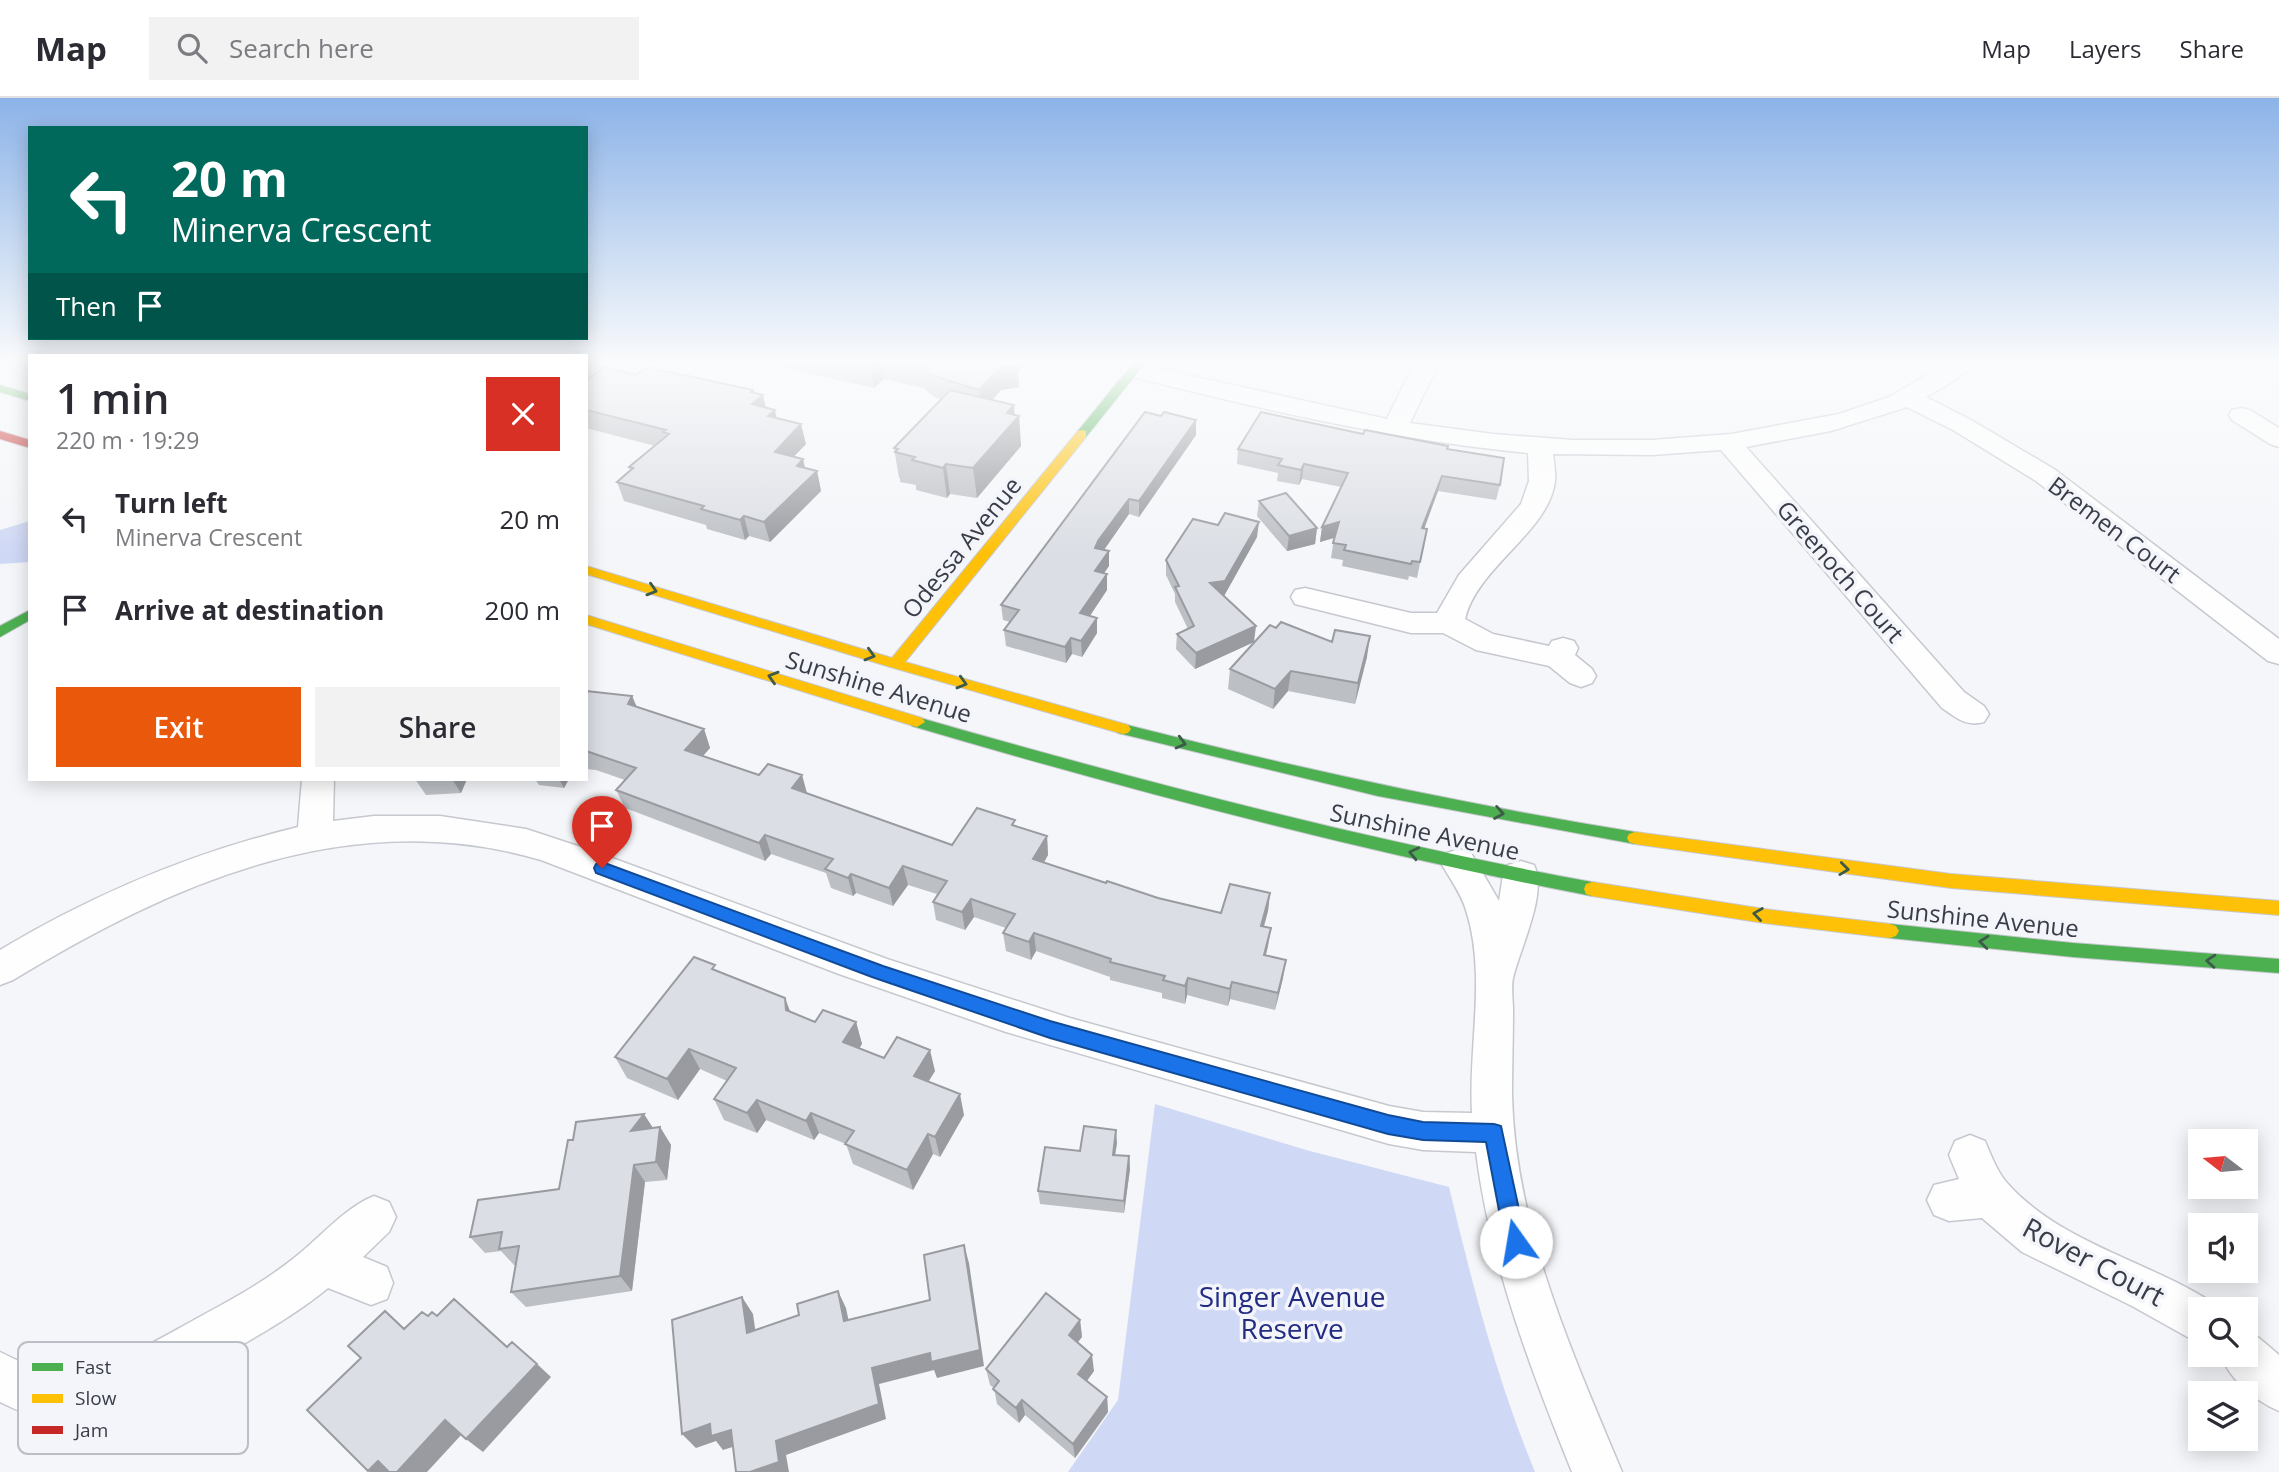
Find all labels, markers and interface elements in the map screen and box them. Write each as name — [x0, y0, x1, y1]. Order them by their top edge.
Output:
search box — [149, 17, 639, 80]
text: Map — [35, 26, 107, 71]
icon: search — [173, 29, 211, 67]
text: Search here — [229, 30, 374, 66]
text: Map — [1981, 32, 2031, 65]
text: Layers — [2069, 32, 2142, 65]
text: Share — [2180, 32, 2244, 65]
text: 20 m — [171, 145, 288, 211]
icon: left — [56, 154, 147, 245]
text: Minerva Crescent — [171, 208, 431, 251]
icon: arrive — [131, 287, 169, 325]
text: Then — [56, 288, 117, 324]
text: 1 min — [56, 369, 169, 426]
button: close — [486, 377, 560, 451]
text: 220 m · 19:29 — [56, 424, 199, 456]
street label: Bremen Court — [2042, 468, 2188, 590]
street label: Odessa Avenue — [894, 469, 1028, 625]
text: Turn left — [115, 485, 227, 521]
street label: Greenoch Court — [1770, 493, 1912, 649]
icon: left — [56, 500, 94, 538]
text: 20 m — [499, 501, 560, 537]
text: Minerva Crescent — [115, 521, 302, 553]
one-way arrow — [645, 581, 657, 596]
icon: arrive — [56, 591, 94, 629]
text: Arrive at destination — [115, 592, 384, 628]
text: 200 m — [485, 592, 560, 628]
street label: Sunshine Avenue — [782, 642, 976, 730]
one-way arrow — [863, 647, 875, 661]
one-way arrow — [768, 671, 780, 686]
one-way arrow — [955, 674, 967, 689]
button: Exit — [56, 687, 301, 767]
button: Share — [315, 687, 560, 767]
one-way arrow — [1175, 735, 1187, 749]
street label: Sunshine Avenue — [1327, 795, 1523, 867]
pin — [572, 796, 632, 868]
one-way arrow — [1493, 805, 1505, 820]
icon: arrive — [583, 807, 621, 845]
one-way arrow — [1408, 846, 1420, 861]
one-way arrow — [1838, 862, 1850, 877]
street label: Sunshine Avenue — [1885, 892, 2081, 944]
one-way arrow — [1753, 907, 1764, 922]
one-way arrow — [1978, 934, 1990, 949]
one-way arrow — [2205, 954, 2216, 969]
north arrow — [2188, 1129, 2258, 1199]
map controls — [2188, 1129, 2258, 1451]
position arrow — [1479, 1205, 1553, 1279]
street label: Rover Court — [2016, 1208, 2172, 1314]
button: sound — [2188, 1213, 2258, 1283]
park label: Singer Avenue Reserve — [1199, 1277, 1385, 1347]
button: search — [2188, 1297, 2258, 1367]
legend — [18, 1342, 248, 1454]
text: Fast — [75, 1354, 111, 1380]
button: layers — [2188, 1381, 2258, 1451]
text: Slow — [75, 1385, 117, 1411]
text: Jam — [73, 1417, 108, 1443]

